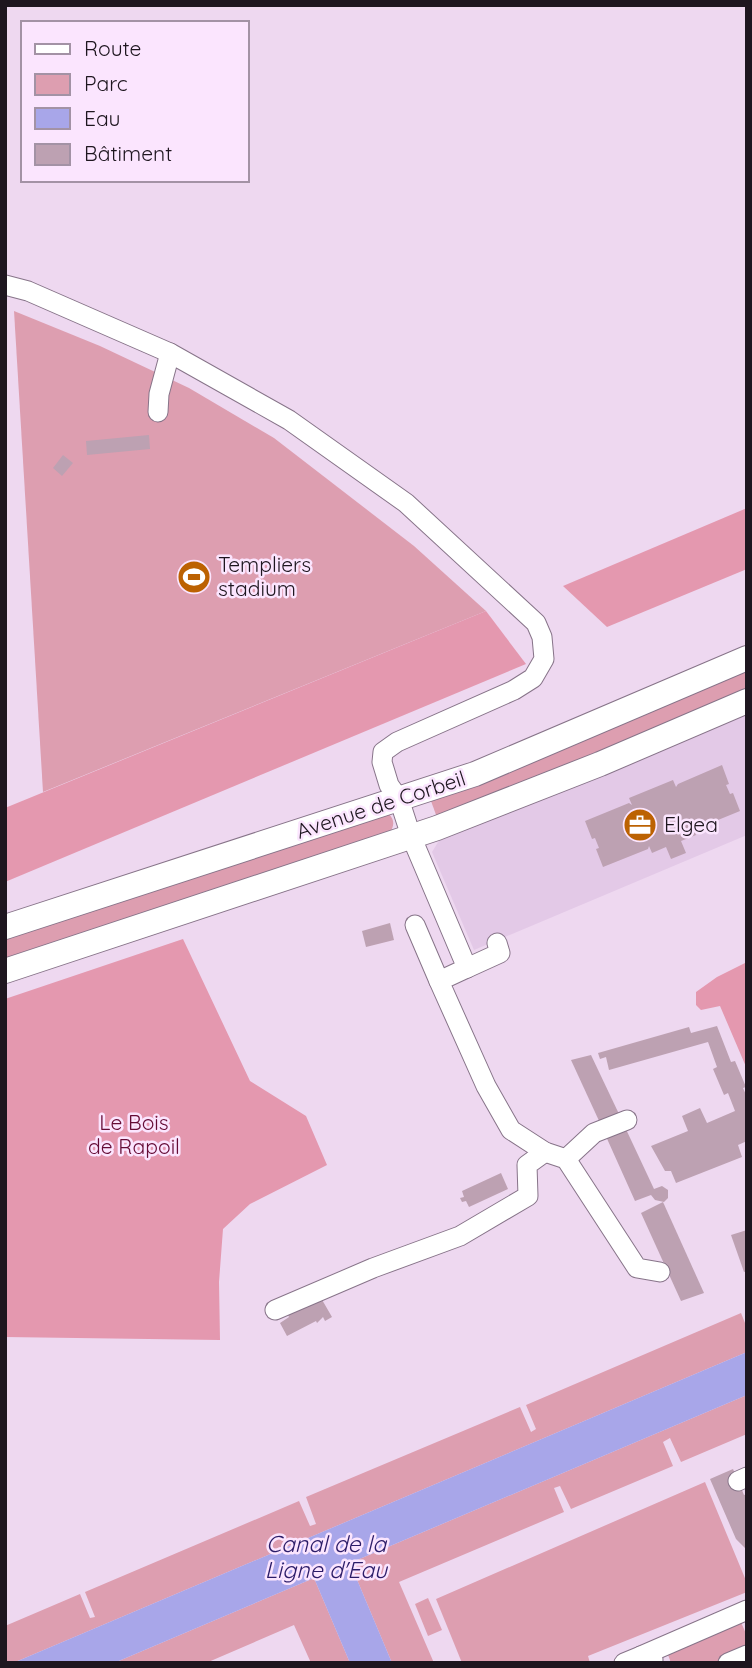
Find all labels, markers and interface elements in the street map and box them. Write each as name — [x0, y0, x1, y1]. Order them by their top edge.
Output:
legend — [21, 21, 248, 182]
text: Route — [84, 35, 141, 61]
text: Parc — [84, 70, 128, 96]
text: Eau — [84, 105, 120, 131]
text: Bâtiment — [84, 140, 172, 166]
place label: Templiers stadium — [218, 551, 311, 601]
sports icon: Templiers stadium — [175, 558, 213, 596]
street label: Avenue de Corbeil — [293, 764, 469, 844]
office icon: Elgea — [621, 806, 659, 844]
place label: Elgea — [664, 811, 718, 837]
park label: Le Bois de Rapoil — [88, 1109, 180, 1159]
water label: Canal de la Ligne d'Eau — [265, 1529, 389, 1584]

